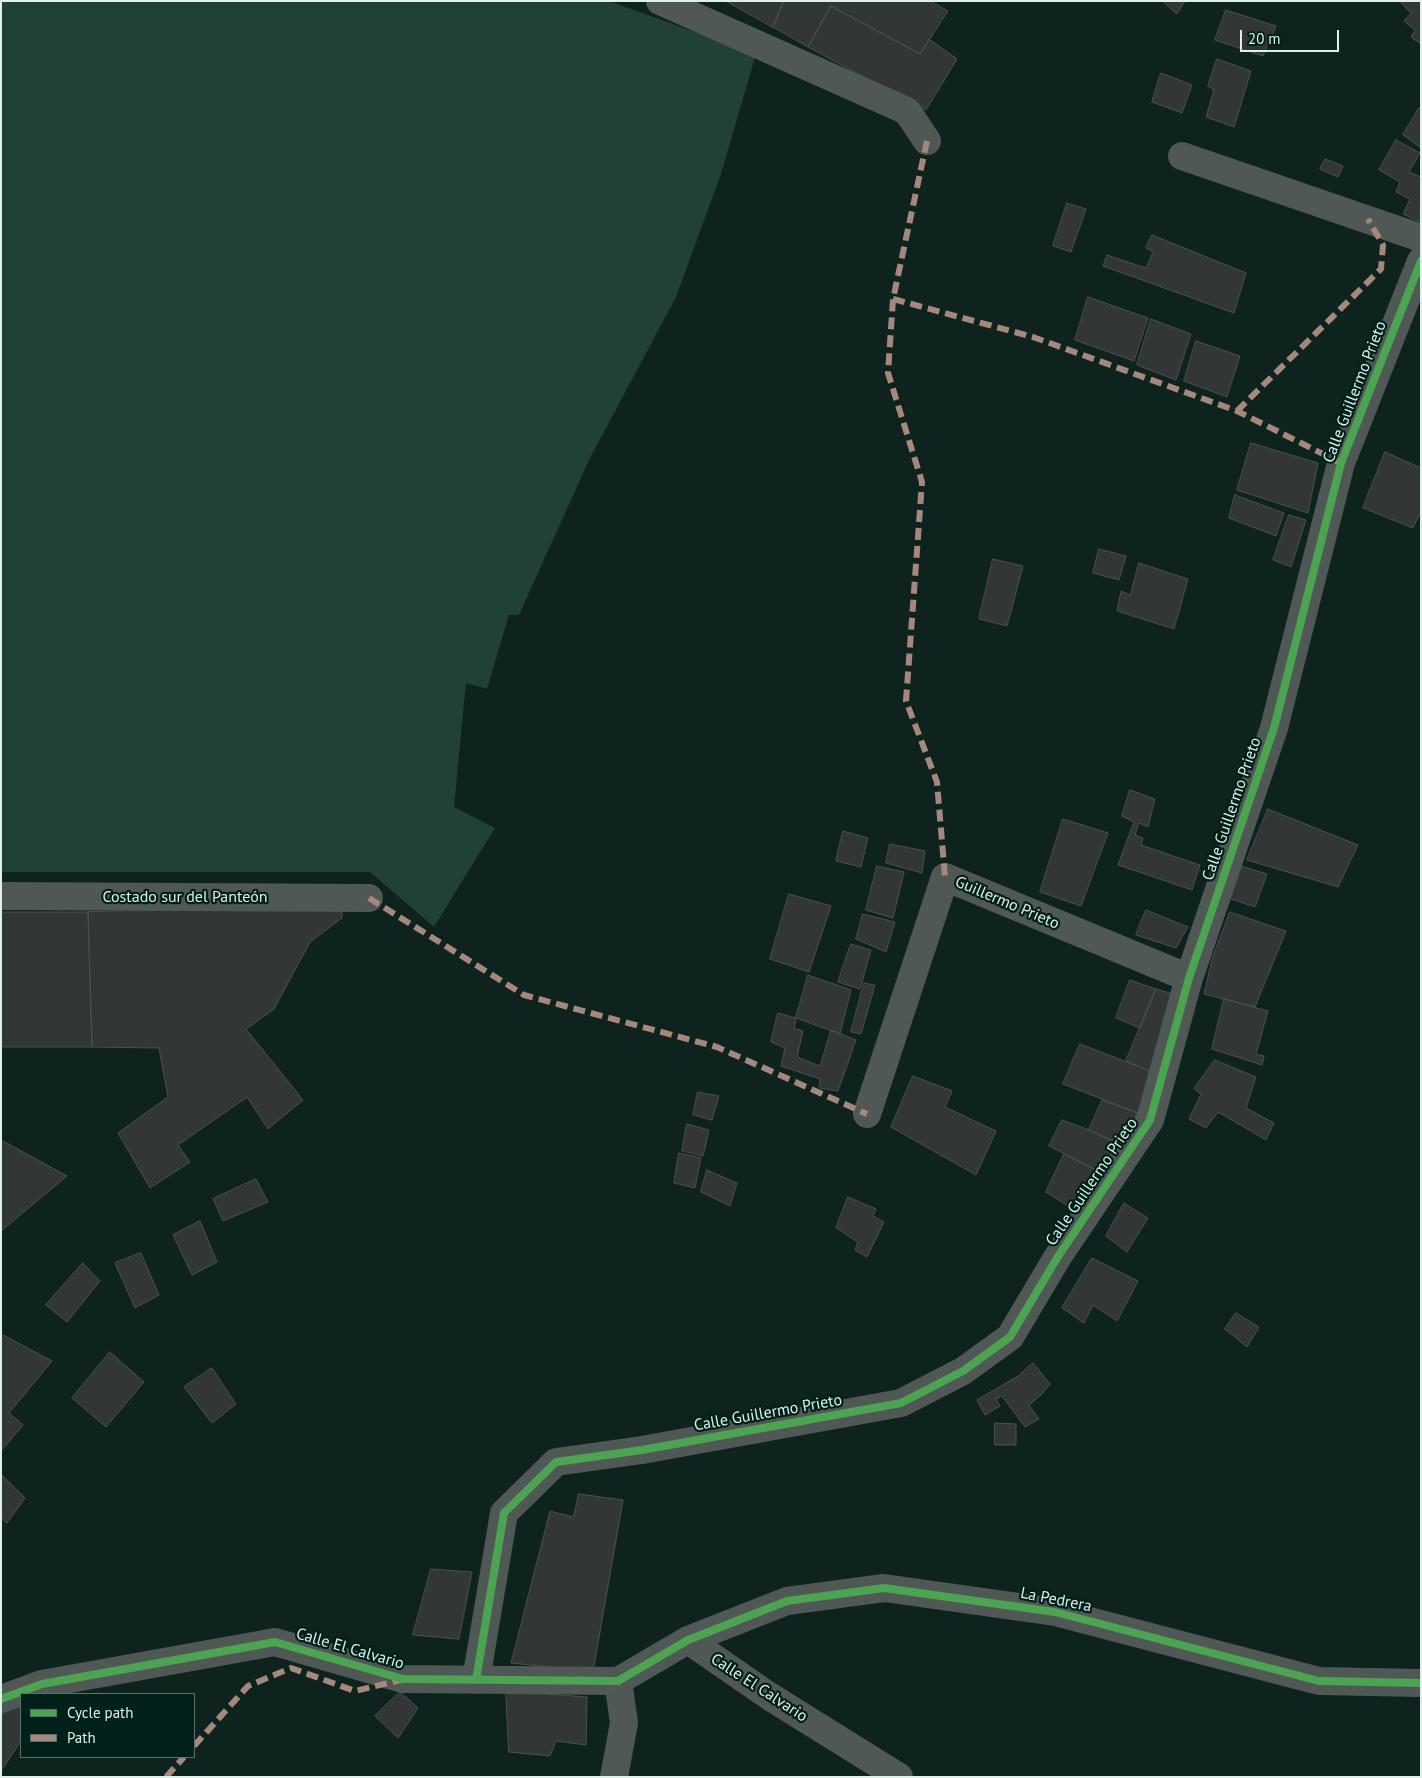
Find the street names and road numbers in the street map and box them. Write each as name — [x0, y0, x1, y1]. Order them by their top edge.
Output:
street label: Calle Guillermo Prieto — [1319, 319, 1391, 465]
street label: Calle Guillermo Prieto — [1198, 735, 1266, 883]
street label: Guillermo Prieto — [952, 872, 1062, 934]
street label: Costado sur del Panteón — [102, 887, 268, 907]
street label: Calle Guillermo Prieto — [1042, 1114, 1142, 1250]
street label: Calle Guillermo Prieto — [692, 1391, 844, 1435]
street label: La Pedrera — [1019, 1584, 1093, 1616]
street label: Calle El Calvario — [294, 1624, 406, 1674]
street label: Calle El Calvario — [707, 1650, 811, 1726]

